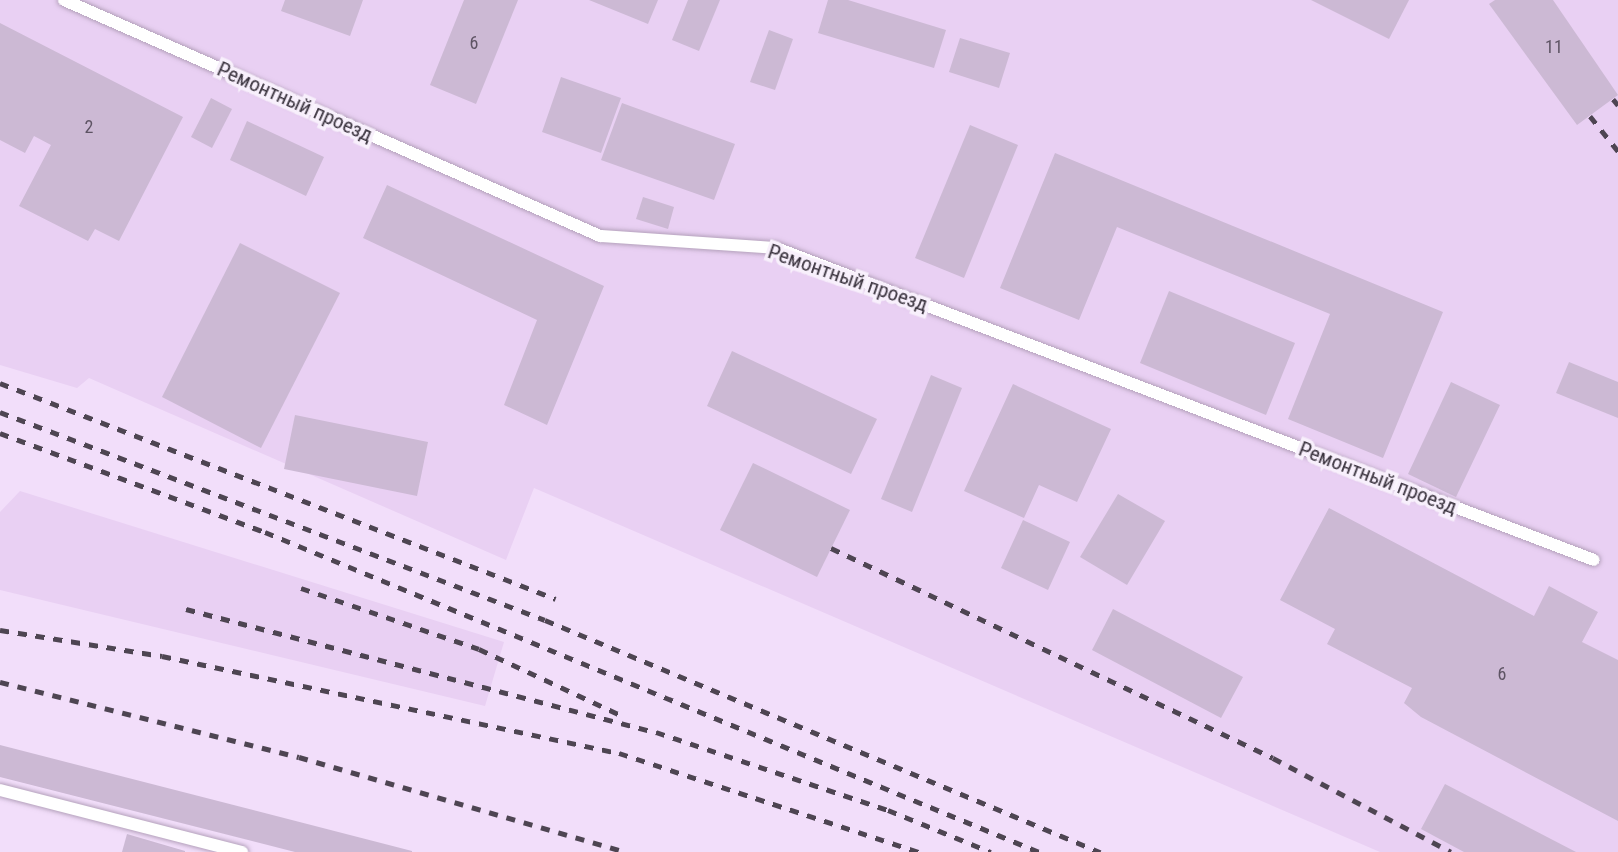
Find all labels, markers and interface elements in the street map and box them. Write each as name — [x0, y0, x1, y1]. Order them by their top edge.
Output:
house number: 6 — [470, 32, 478, 54]
house number: 11 — [1545, 36, 1563, 58]
street label: Ремонтный проезд — [213, 56, 377, 148]
house number: 2 — [85, 116, 93, 138]
street label: Ремонтный проезд — [765, 239, 931, 317]
street label: Ремонтный проезд — [1295, 436, 1461, 520]
house number: 6 — [1498, 663, 1506, 685]

